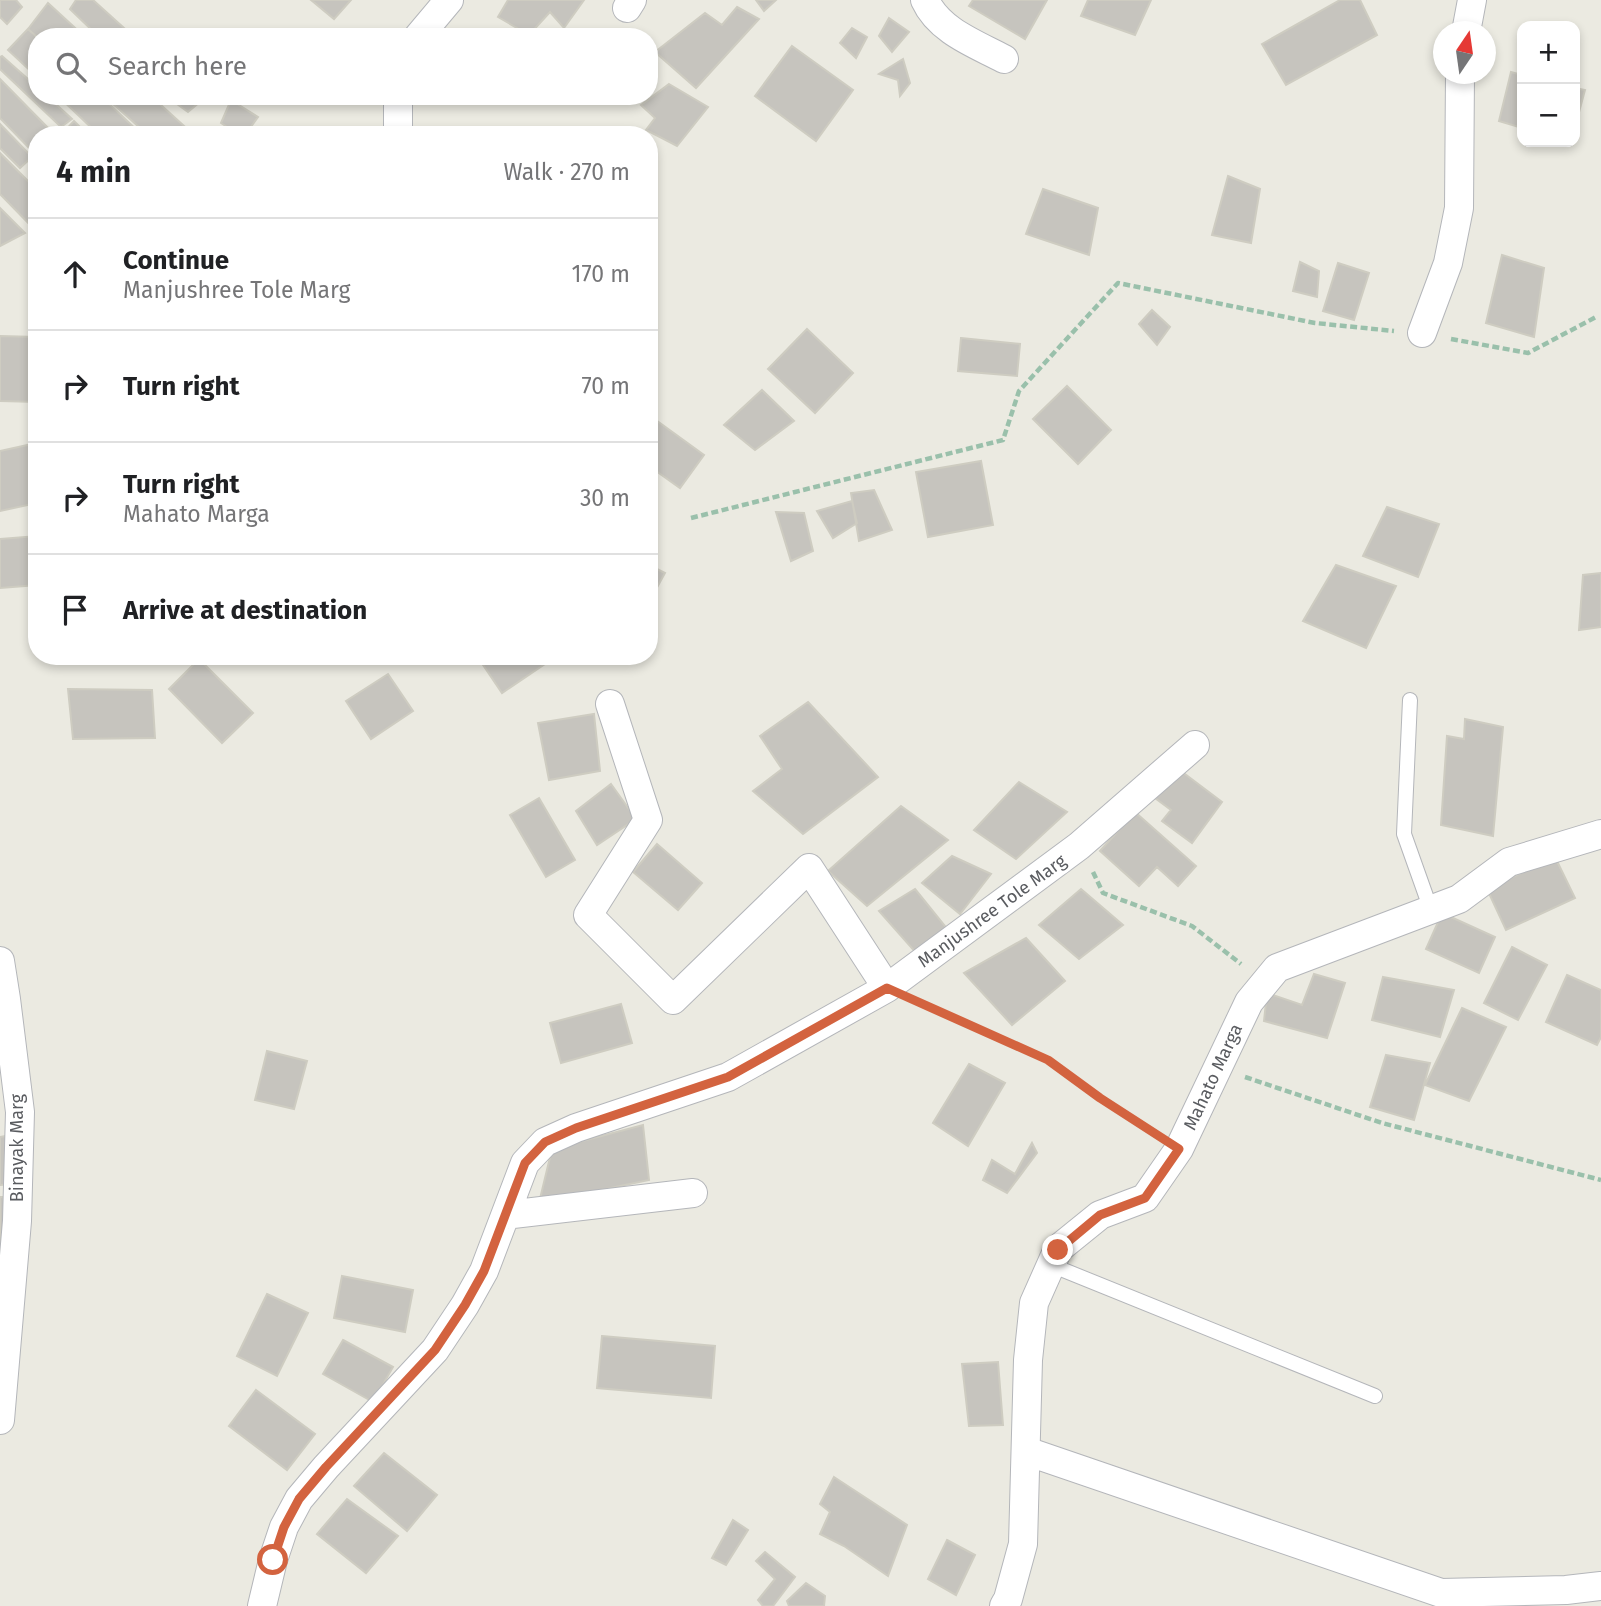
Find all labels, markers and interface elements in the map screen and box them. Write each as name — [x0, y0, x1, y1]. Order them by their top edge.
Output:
north arrow — [1433, 21, 1496, 84]
map controls — [1517, 21, 1580, 147]
button: + — [1517, 21, 1580, 84]
search box — [28, 28, 658, 105]
icon: search — [52, 48, 90, 86]
text: Search here — [108, 51, 247, 82]
button: − — [1517, 84, 1580, 147]
text: 4 min — [56, 154, 131, 190]
text: Walk · 270 m — [503, 158, 630, 186]
text: Continue — [123, 245, 229, 276]
icon: ahead — [56, 255, 94, 293]
text: 170 m — [571, 260, 630, 288]
text: Manjushree Tole Marg — [123, 276, 351, 304]
icon: right — [56, 367, 94, 405]
text: Turn right — [123, 371, 240, 402]
text: 70 m — [581, 372, 630, 400]
text: Turn right — [123, 469, 240, 500]
icon: right — [56, 479, 94, 517]
text: 30 m — [580, 484, 630, 512]
text: Mahato Marga — [123, 500, 270, 528]
icon: arrive — [56, 591, 94, 629]
text: Arrive at destination — [123, 595, 367, 626]
street label: Manjushree Tole Marg — [914, 849, 1071, 972]
street label: Mahato Marga — [1179, 1020, 1247, 1134]
street label: Binayak Marg — [6, 1093, 28, 1202]
route end — [1042, 1234, 1073, 1265]
route start — [257, 1544, 288, 1575]

